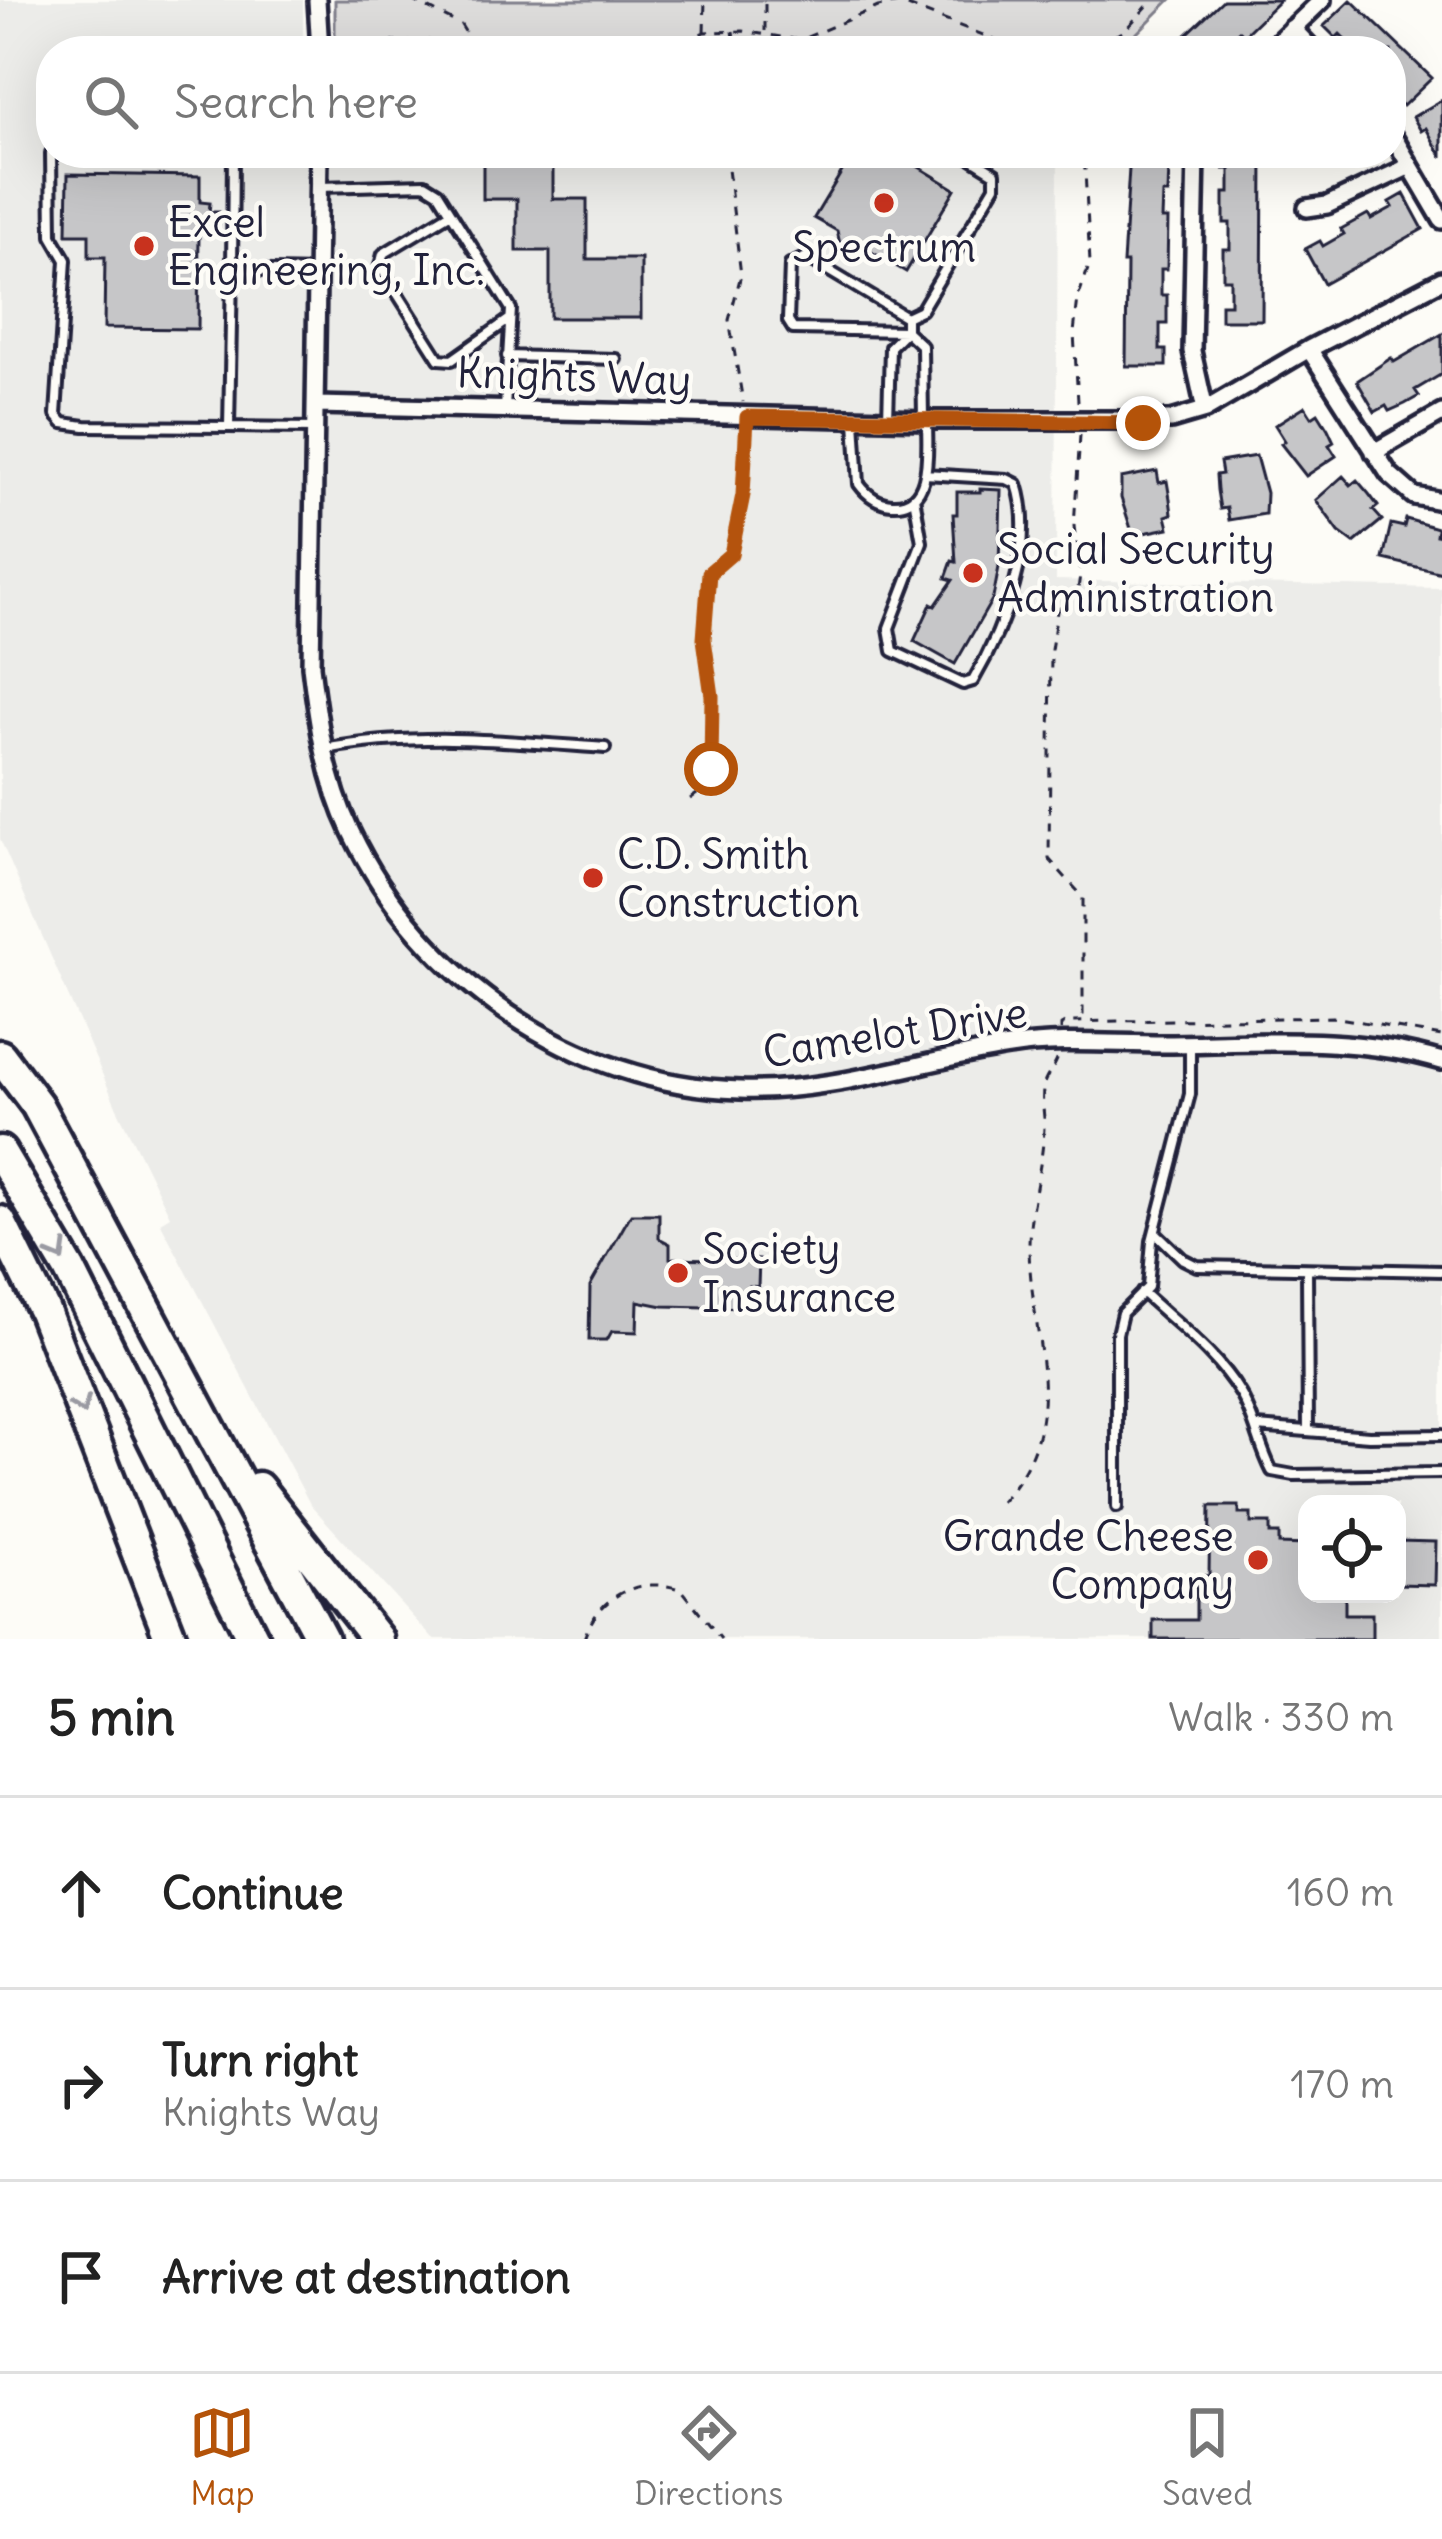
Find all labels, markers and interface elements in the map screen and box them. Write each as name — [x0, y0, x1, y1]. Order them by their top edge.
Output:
search box — [36, 36, 1406, 168]
icon: search — [78, 69, 144, 135]
text: Search here — [174, 74, 418, 130]
marker: Spectrum — [871, 190, 897, 216]
place label: Excel Engineering, Inc. — [168, 196, 485, 296]
place label: Spectrum — [792, 221, 976, 273]
marker: Excel Engineering, Inc. — [131, 233, 157, 259]
street label: Knights Way — [456, 346, 692, 406]
route end — [1116, 396, 1170, 450]
place label: Social Security Administration — [997, 523, 1275, 623]
marker: Social Security Administration — [960, 560, 986, 586]
route start — [684, 742, 738, 796]
place label: C.D. Smith Construction — [617, 828, 860, 928]
marker: C.D. Smith Construction — [580, 865, 606, 891]
street label: Camelot Drive — [759, 985, 1031, 1079]
place label: Society Insurance — [702, 1223, 896, 1323]
one-way arrow — [45, 1240, 68, 1262]
marker: Society Insurance — [665, 1260, 691, 1286]
one-way arrow — [66, 1394, 91, 1415]
map controls — [1298, 1495, 1406, 1603]
button: locate — [1298, 1495, 1406, 1603]
place label: Grande Cheese Company — [943, 1510, 1234, 1610]
marker: Grande Cheese Company — [1245, 1547, 1271, 1573]
text: 5 min — [48, 1685, 175, 1749]
text: Walk · 330 m — [1168, 1693, 1394, 1742]
icon: ahead — [48, 1860, 114, 1926]
text: Continue — [162, 1865, 344, 1921]
text: 160 m — [1287, 1868, 1394, 1917]
text: Turn right — [162, 2032, 358, 2088]
icon: right — [48, 2052, 114, 2118]
text: 170 m — [1290, 2060, 1394, 2109]
text: Knights Way — [162, 2088, 380, 2137]
icon: arrive — [48, 2244, 114, 2310]
text: Arrive at destination — [162, 2249, 571, 2305]
tab: Map — [189, 2400, 255, 2514]
tab: Directions — [634, 2400, 783, 2514]
tab: Saved — [1162, 2400, 1253, 2514]

